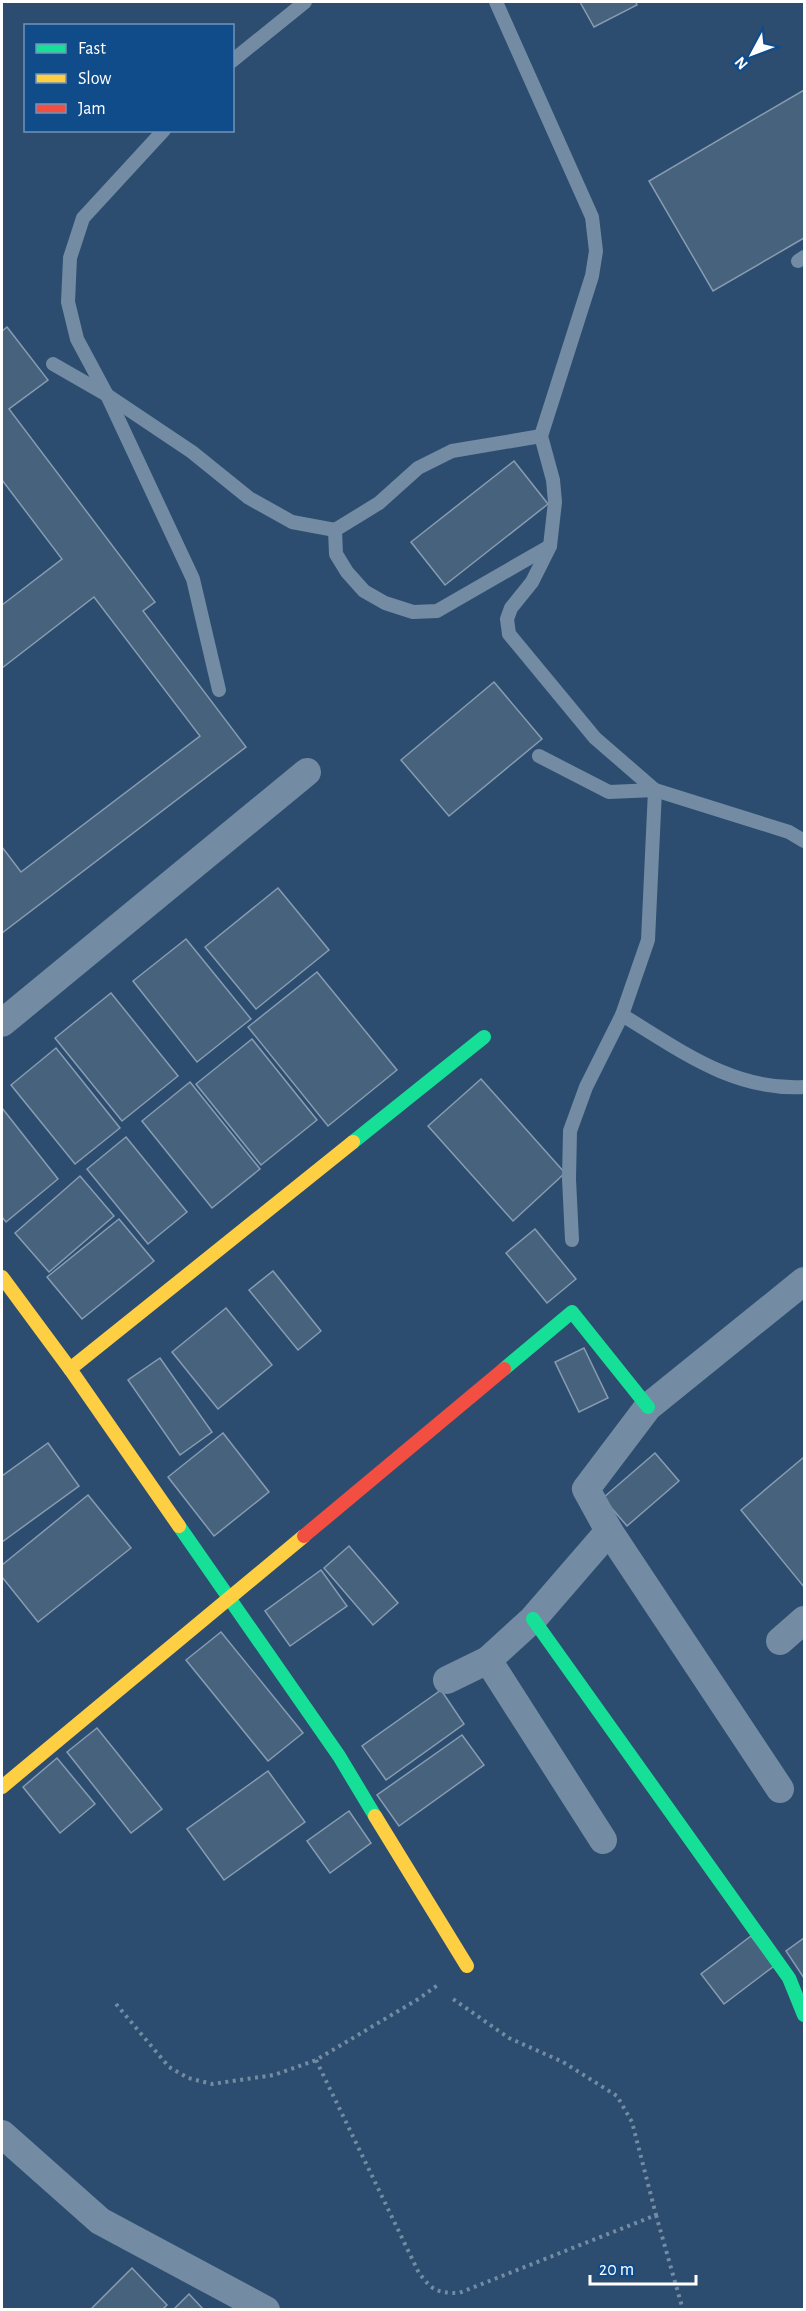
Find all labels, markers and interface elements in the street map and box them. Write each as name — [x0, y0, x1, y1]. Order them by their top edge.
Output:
legend — [24, 24, 234, 132]
north arrow — [722, 24, 782, 84]
text: Fast — [78, 40, 106, 58]
text: N — [732, 54, 751, 73]
text: Slow — [78, 70, 111, 88]
text: Jam — [78, 100, 106, 118]
scale bar — [590, 2248, 696, 2286]
text: 20 m — [599, 2261, 634, 2279]

